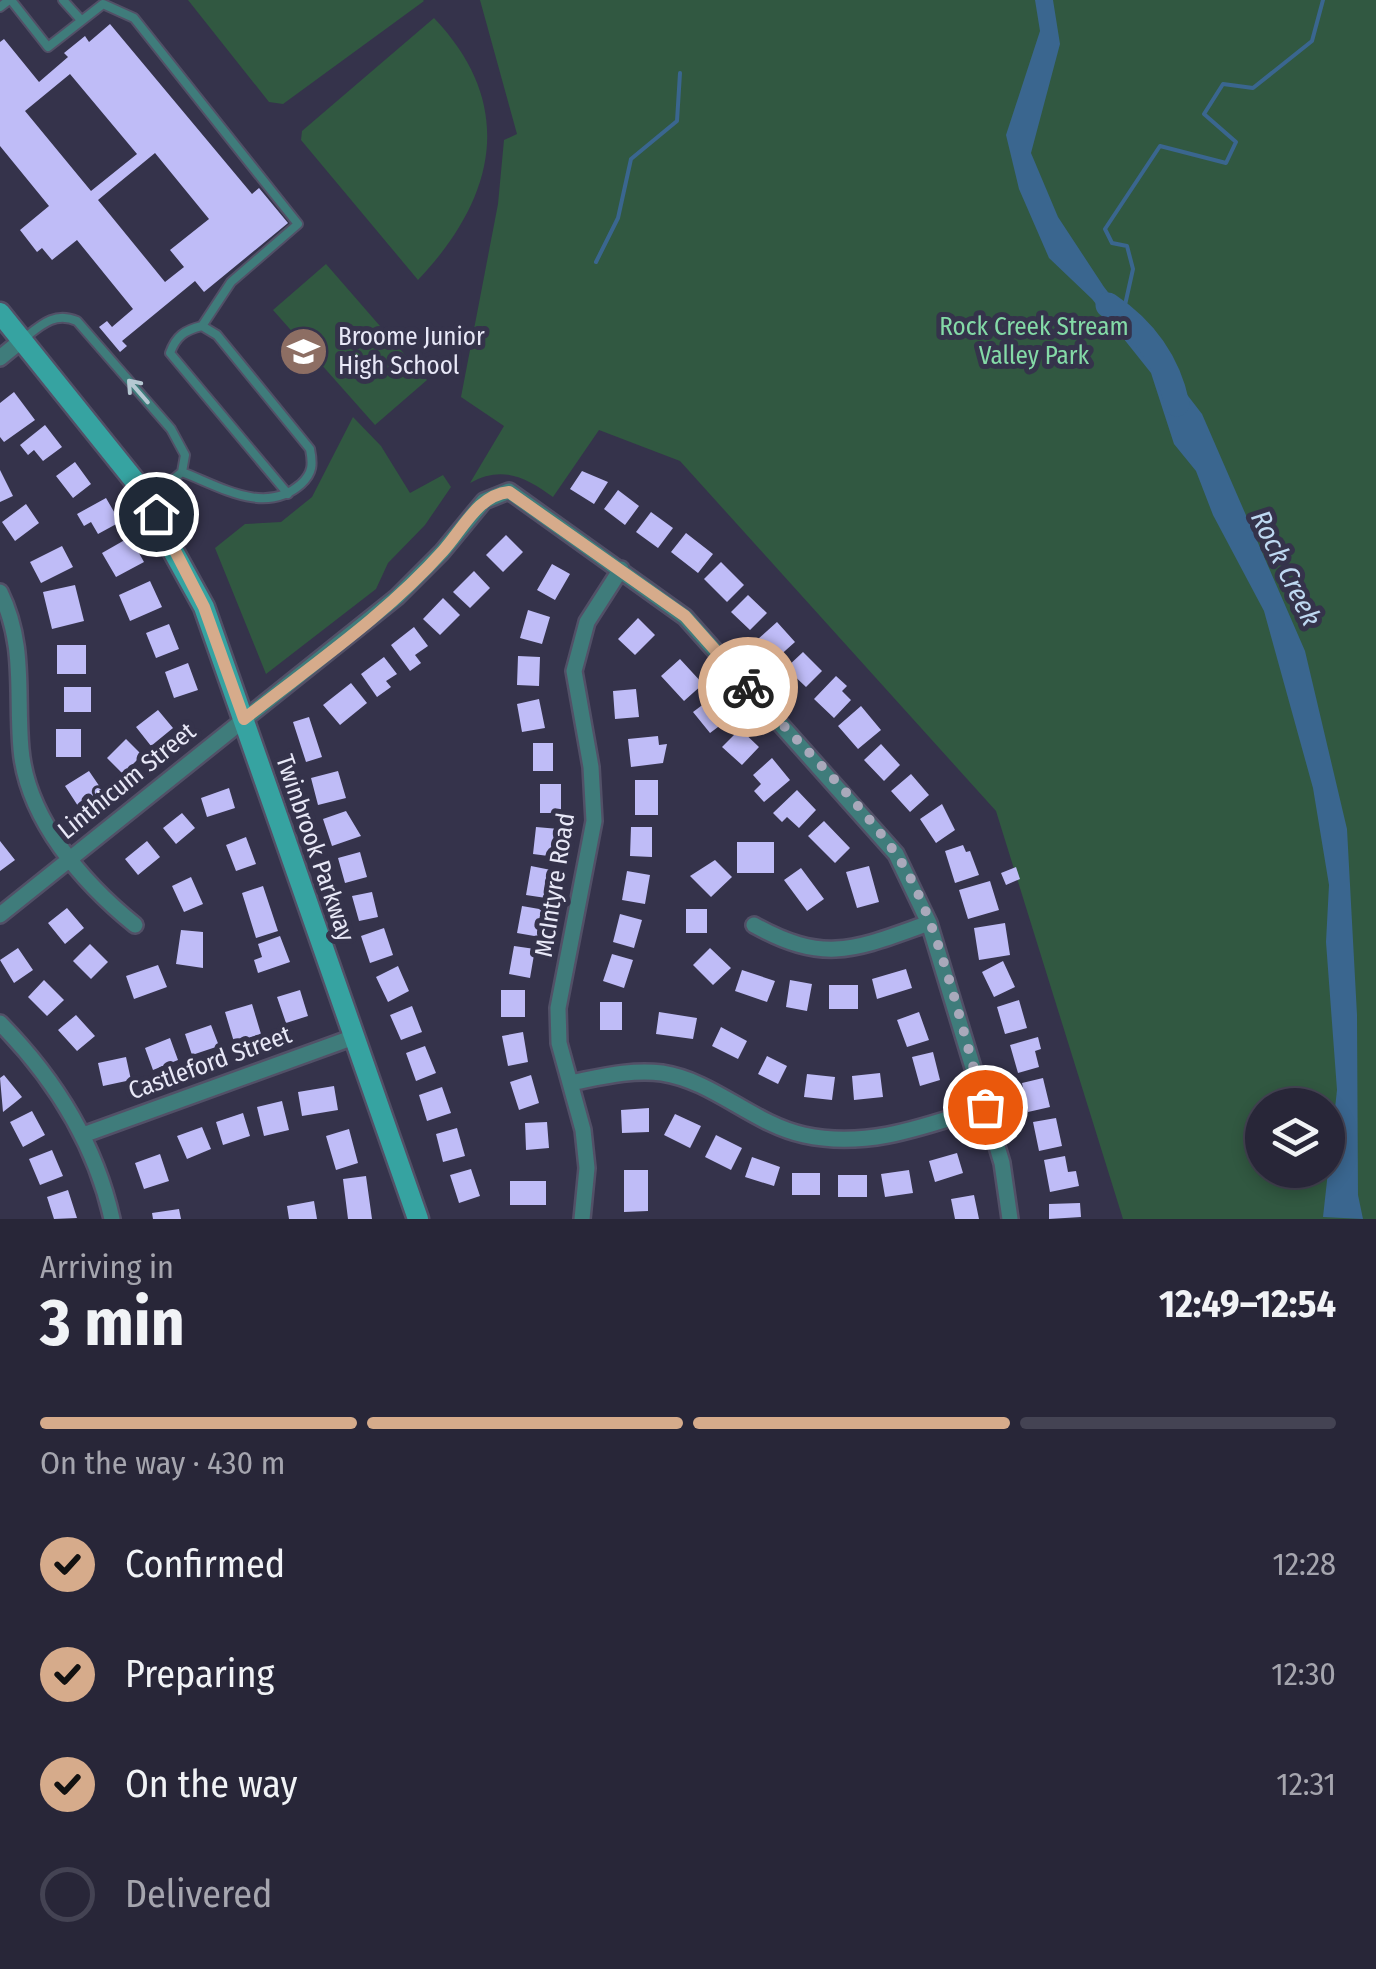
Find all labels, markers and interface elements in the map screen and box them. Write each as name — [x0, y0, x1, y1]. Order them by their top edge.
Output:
park label: Rock Creek Stream Valley Park — [939, 312, 1129, 371]
place label: Broome Junior High School — [338, 322, 485, 381]
school or university icon: Broome Junior High School — [277, 325, 329, 377]
one-way arrow — [127, 379, 150, 404]
pin — [114, 472, 199, 557]
icon: home — [129, 487, 184, 542]
water label: Rock Creek — [1244, 505, 1328, 631]
courier — [698, 637, 798, 737]
icon: bike — [721, 660, 776, 715]
street label: Linthicum Street — [52, 716, 202, 846]
street label: Twinbrook Parkway — [269, 751, 361, 945]
street label: McIntyre Road — [529, 811, 581, 959]
street label: Castleford Street — [124, 1019, 296, 1106]
pin — [943, 1065, 1028, 1150]
icon: bag — [958, 1080, 1013, 1135]
map controls — [1245, 1088, 1345, 1188]
button: layers — [1245, 1088, 1345, 1188]
text: Arriving in — [40, 1248, 174, 1286]
text: 12:49–12:54 — [1159, 1281, 1336, 1327]
text: 3 min — [40, 1284, 185, 1362]
text: On the way · 430 m — [40, 1444, 285, 1482]
icon: check — [40, 1537, 95, 1592]
text: Confirmed — [125, 1541, 285, 1587]
text: 12:28 — [1273, 1545, 1336, 1583]
icon: check — [40, 1647, 95, 1702]
text: Preparing — [125, 1651, 274, 1697]
text: 12:30 — [1271, 1655, 1336, 1693]
icon: check — [40, 1757, 95, 1812]
text: On the way — [125, 1761, 297, 1807]
text: 12:31 — [1276, 1765, 1336, 1803]
text: Delivered — [125, 1871, 272, 1917]

